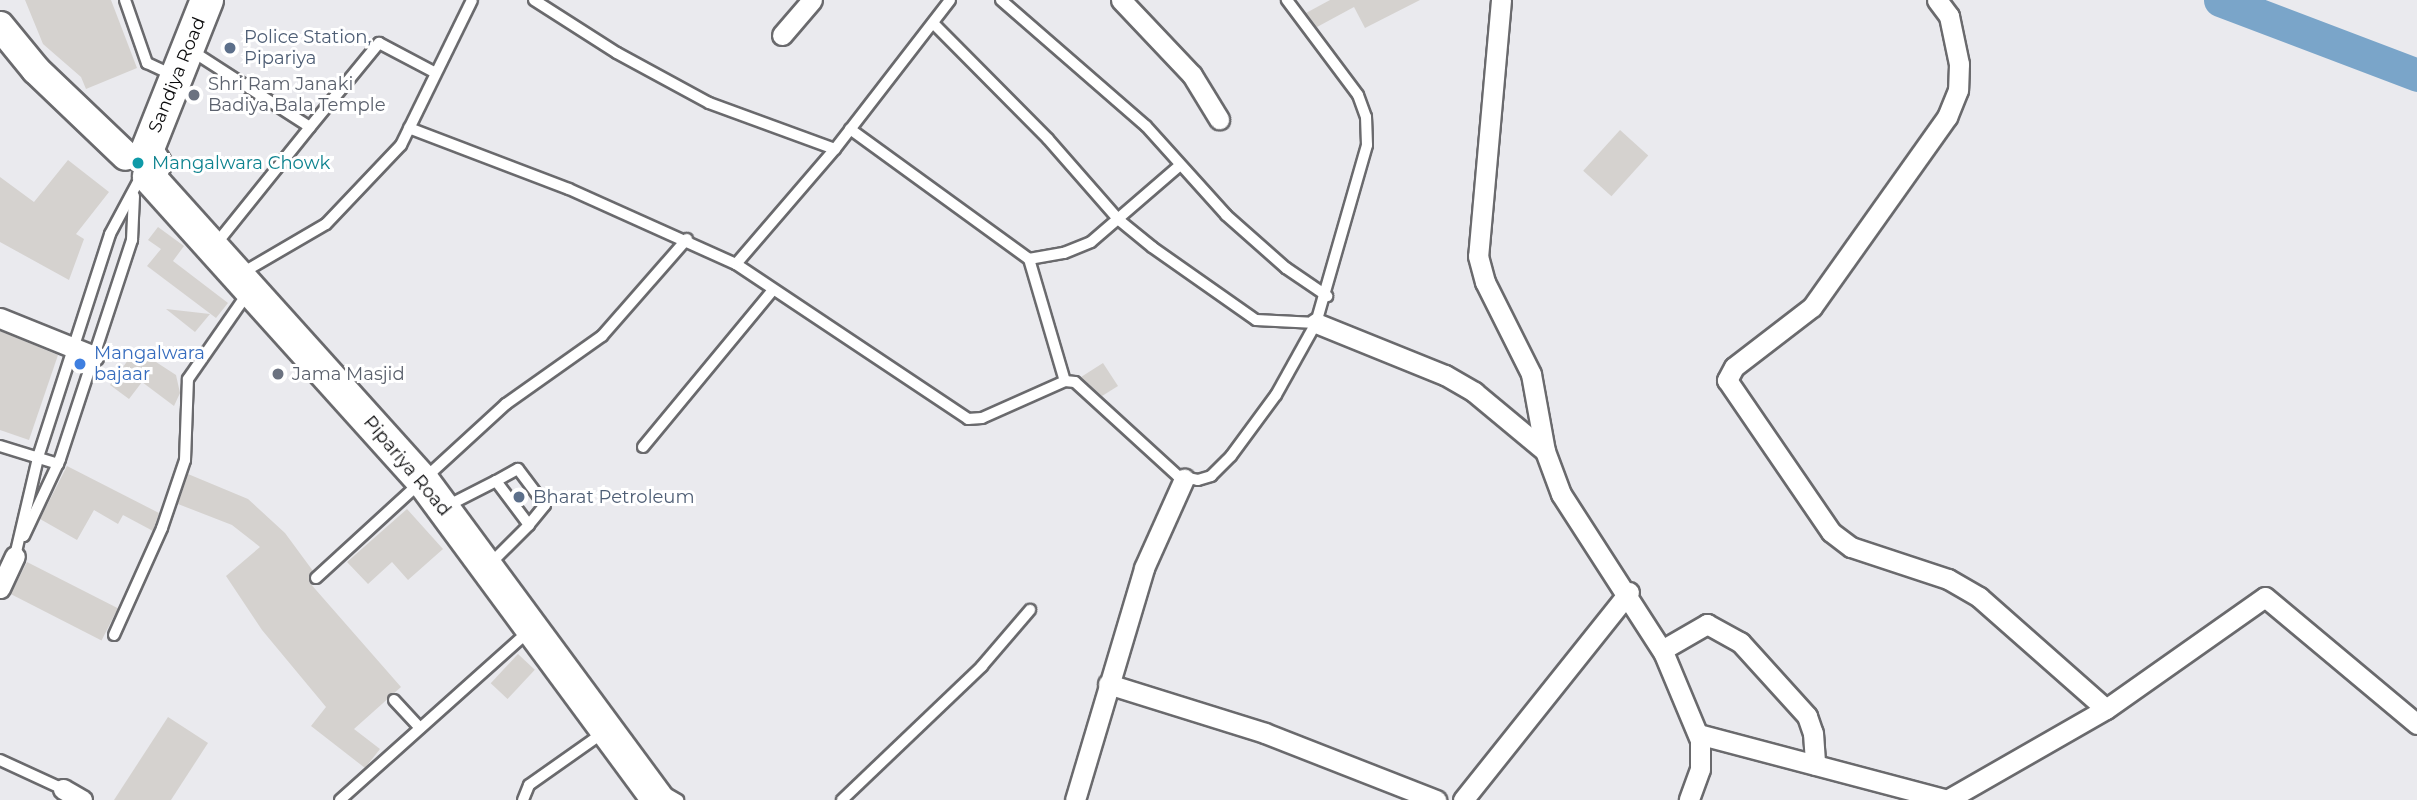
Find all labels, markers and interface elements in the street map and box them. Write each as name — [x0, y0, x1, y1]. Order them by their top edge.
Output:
street label: Sandiya Road — [144, 14, 210, 136]
place label: Police Station, Pipariya — [244, 27, 371, 70]
marker: Police Station, Pipariya — [222, 40, 238, 56]
place label: Shri Ram Janaki Badiya Bala Temple — [208, 74, 386, 116]
marker: Shri Ram Janaki Badiya Bala Temple — [186, 87, 202, 103]
place label: Mangalwara Chowk — [152, 152, 330, 174]
marker: Mangalwara Chowk — [130, 155, 146, 171]
place label: Mangalwara bajaar — [94, 343, 205, 386]
marker: Mangalwara bajaar — [72, 356, 88, 372]
place label: Jama Masjid — [292, 363, 405, 385]
marker: Jama Masjid — [270, 366, 286, 382]
street label: Pipariya Road — [359, 411, 455, 521]
place label: Bharat Petroleum — [533, 486, 695, 508]
marker: Bharat Petroleum — [511, 489, 527, 505]

